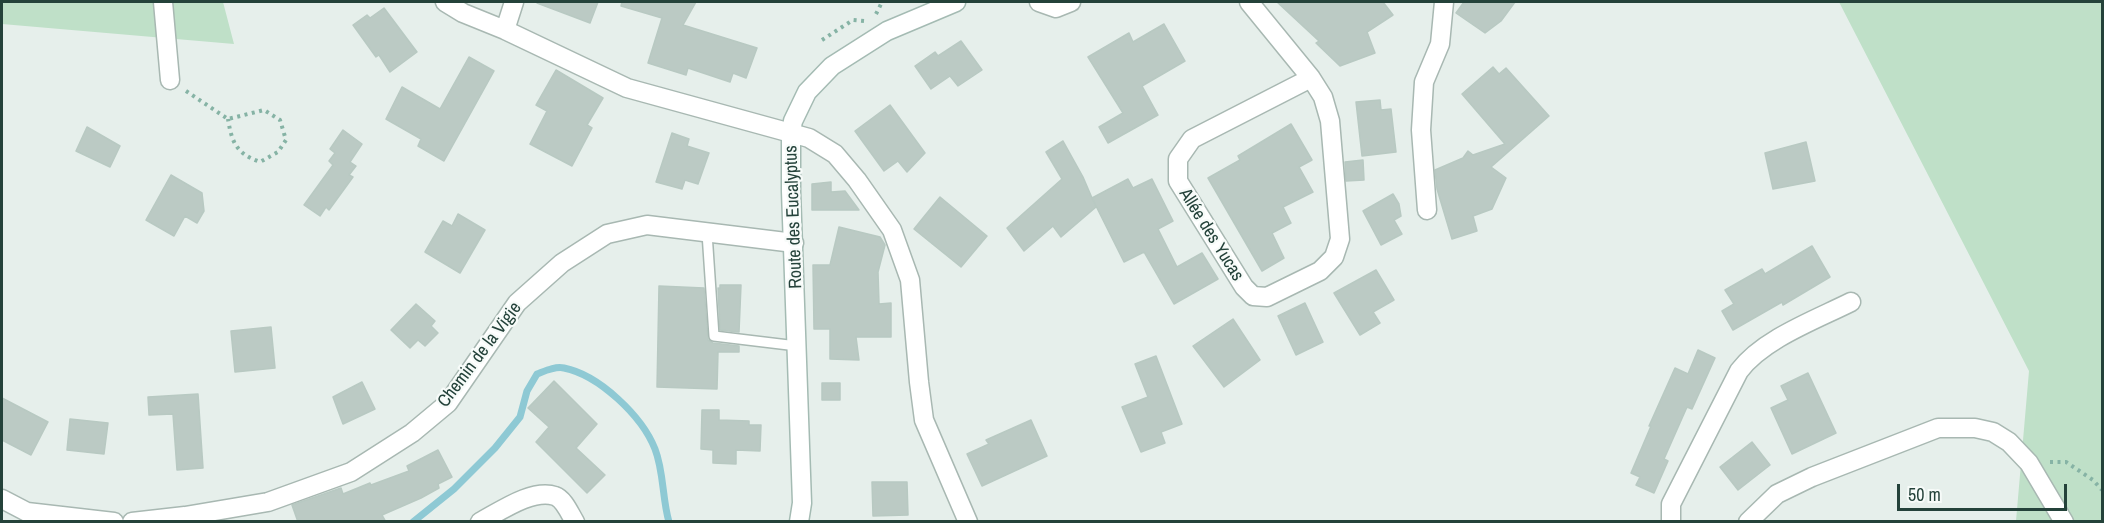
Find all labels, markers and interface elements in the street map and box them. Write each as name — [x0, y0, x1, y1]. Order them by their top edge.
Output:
street label: Route des Eucalyptus — [781, 145, 807, 289]
street label: Allée des Yucas — [1174, 185, 1248, 285]
street label: Chemin de la Vigie — [433, 298, 527, 412]
scale bar — [1900, 472, 2070, 510]
text: 50 m — [1908, 482, 1941, 507]

